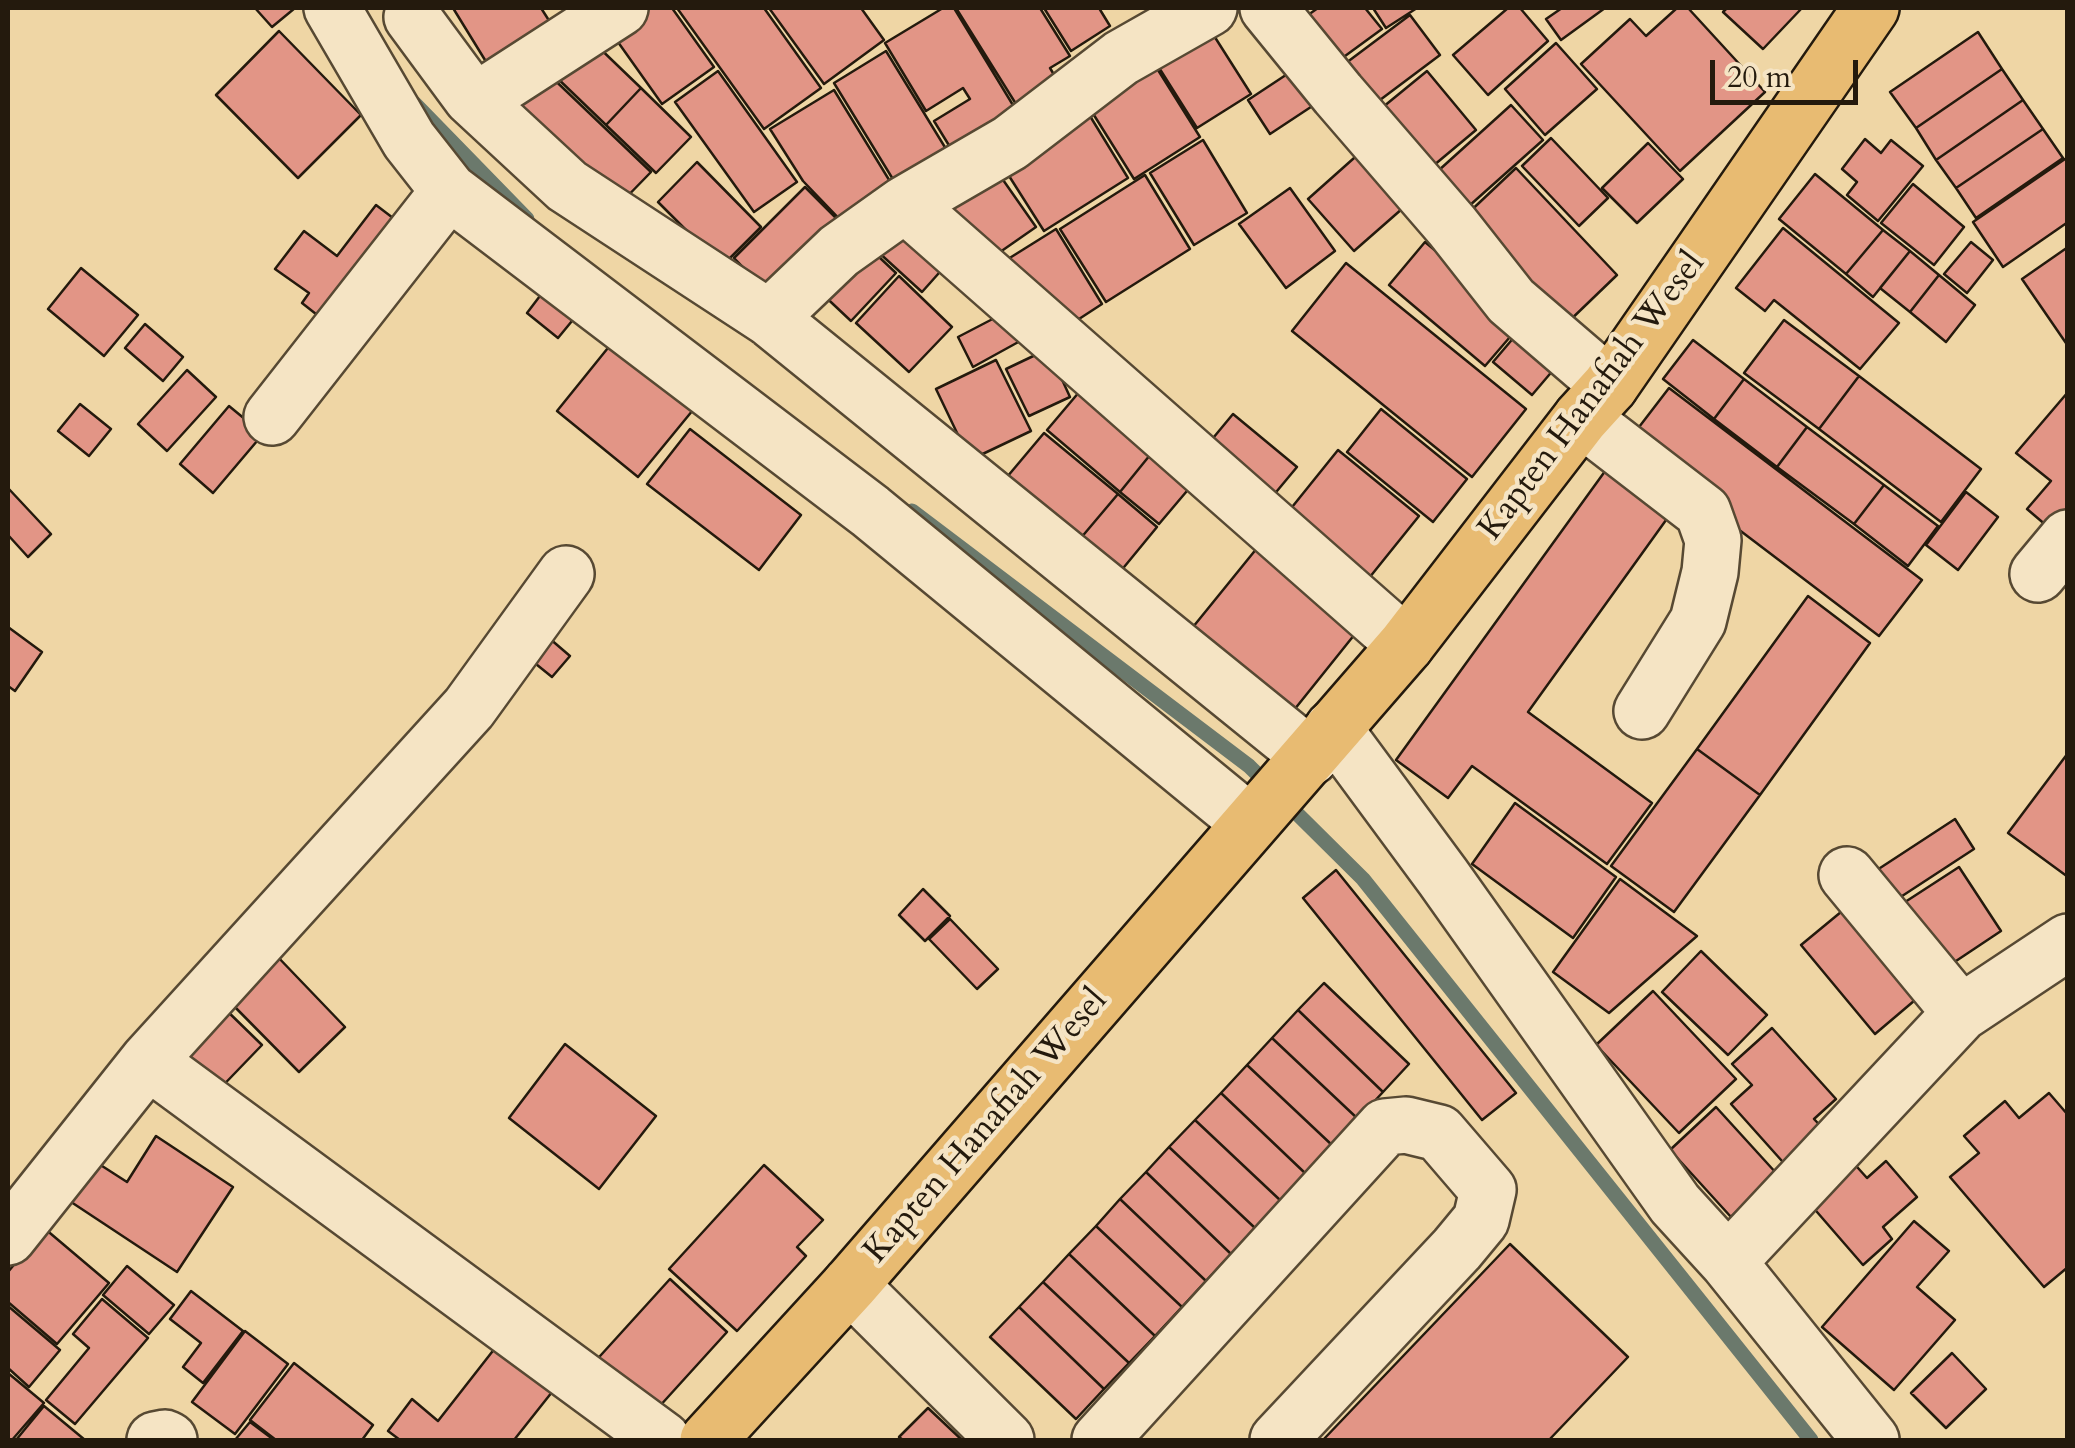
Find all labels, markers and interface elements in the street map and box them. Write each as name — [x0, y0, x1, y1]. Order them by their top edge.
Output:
scale bar — [1715, 40, 1862, 102]
text: 20 m — [1727, 57, 1791, 98]
street label: Kapten Hanafiah Wesel — [1471, 245, 1715, 549]
street label: Kapten Hanafiah Wesel — [856, 981, 1118, 1273]

